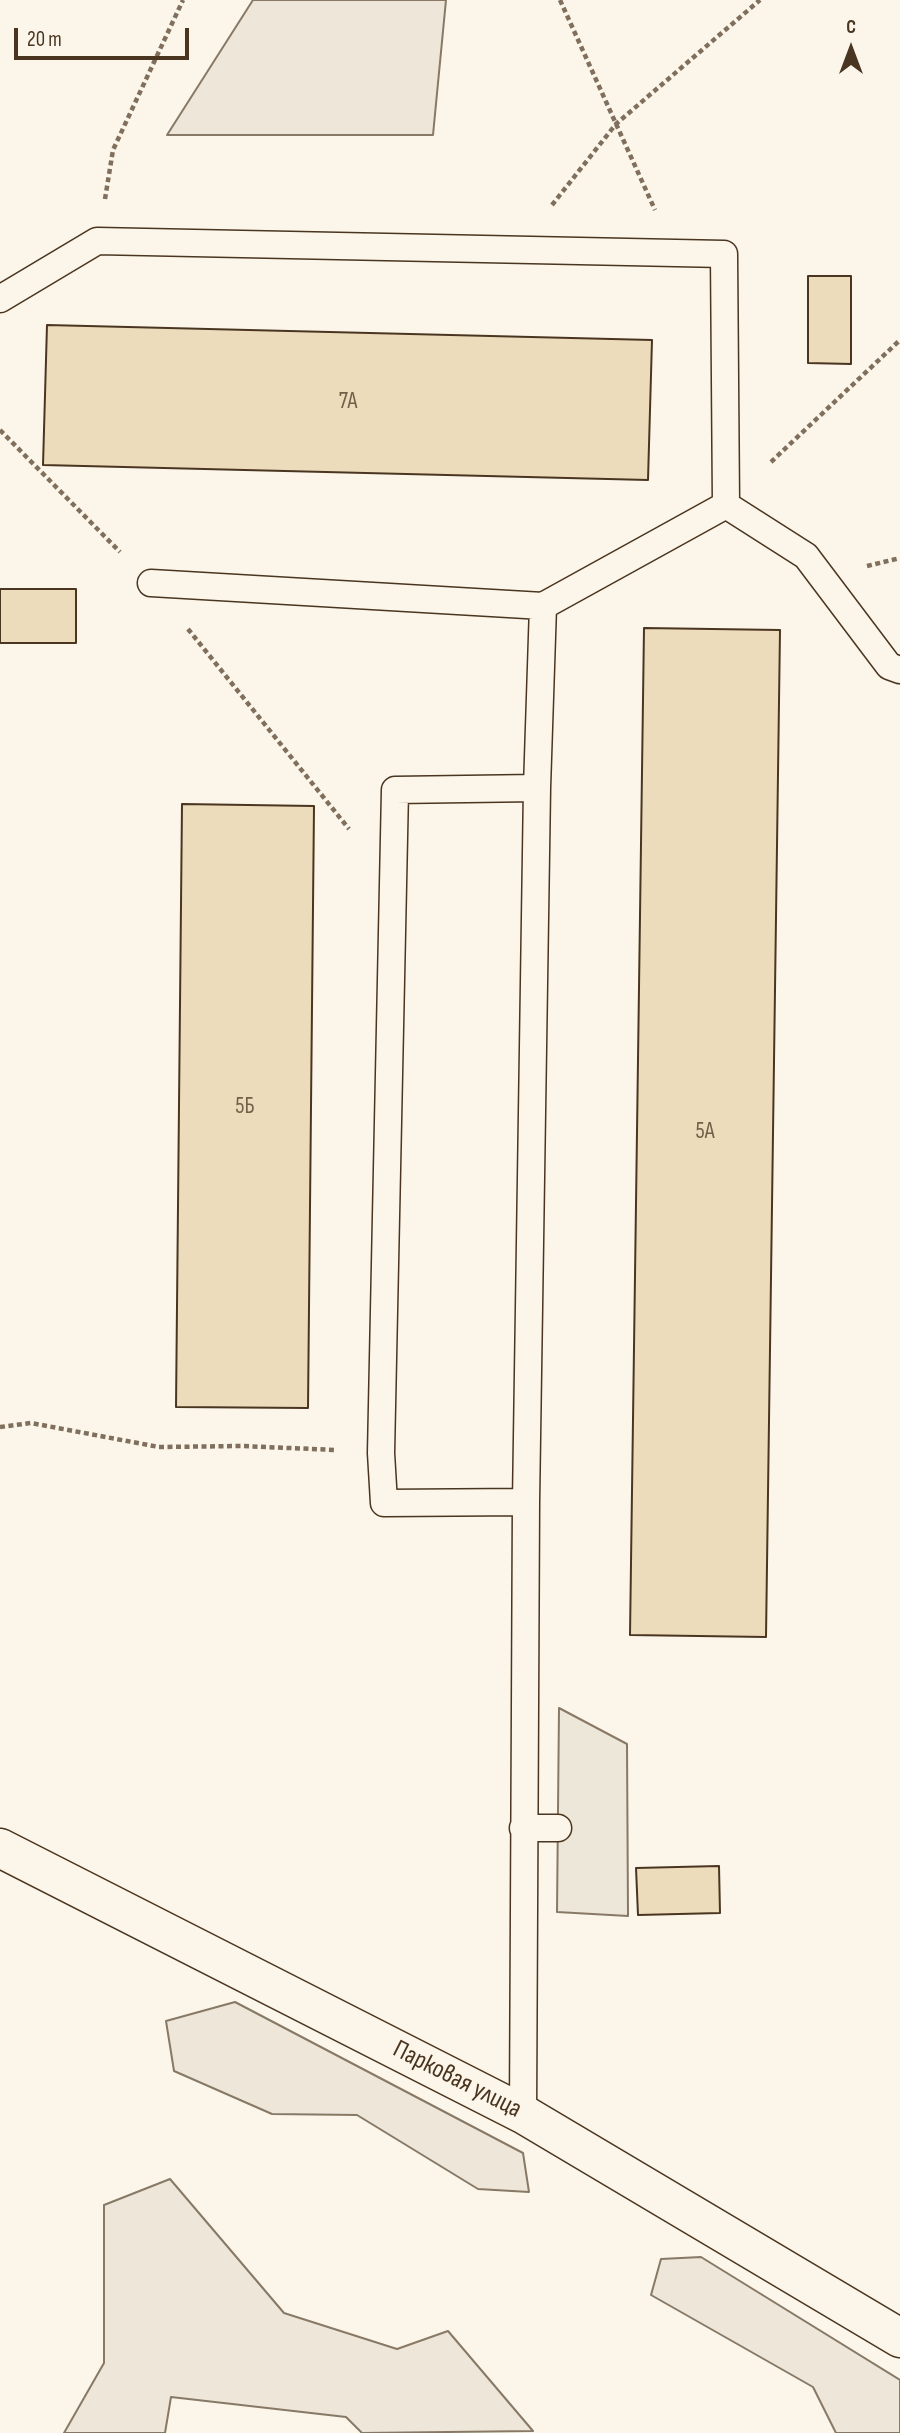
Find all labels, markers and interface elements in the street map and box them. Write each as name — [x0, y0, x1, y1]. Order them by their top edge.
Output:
scale bar — [18, 14, 192, 58]
north arrow — [816, 14, 886, 84]
text: С — [846, 16, 856, 39]
text: 20 m — [27, 27, 62, 52]
house number: 7А — [339, 388, 357, 416]
house number: 5Б — [235, 1093, 255, 1121]
house number: 5А — [695, 1118, 715, 1146]
street label: Парковая улица — [387, 2034, 527, 2126]

